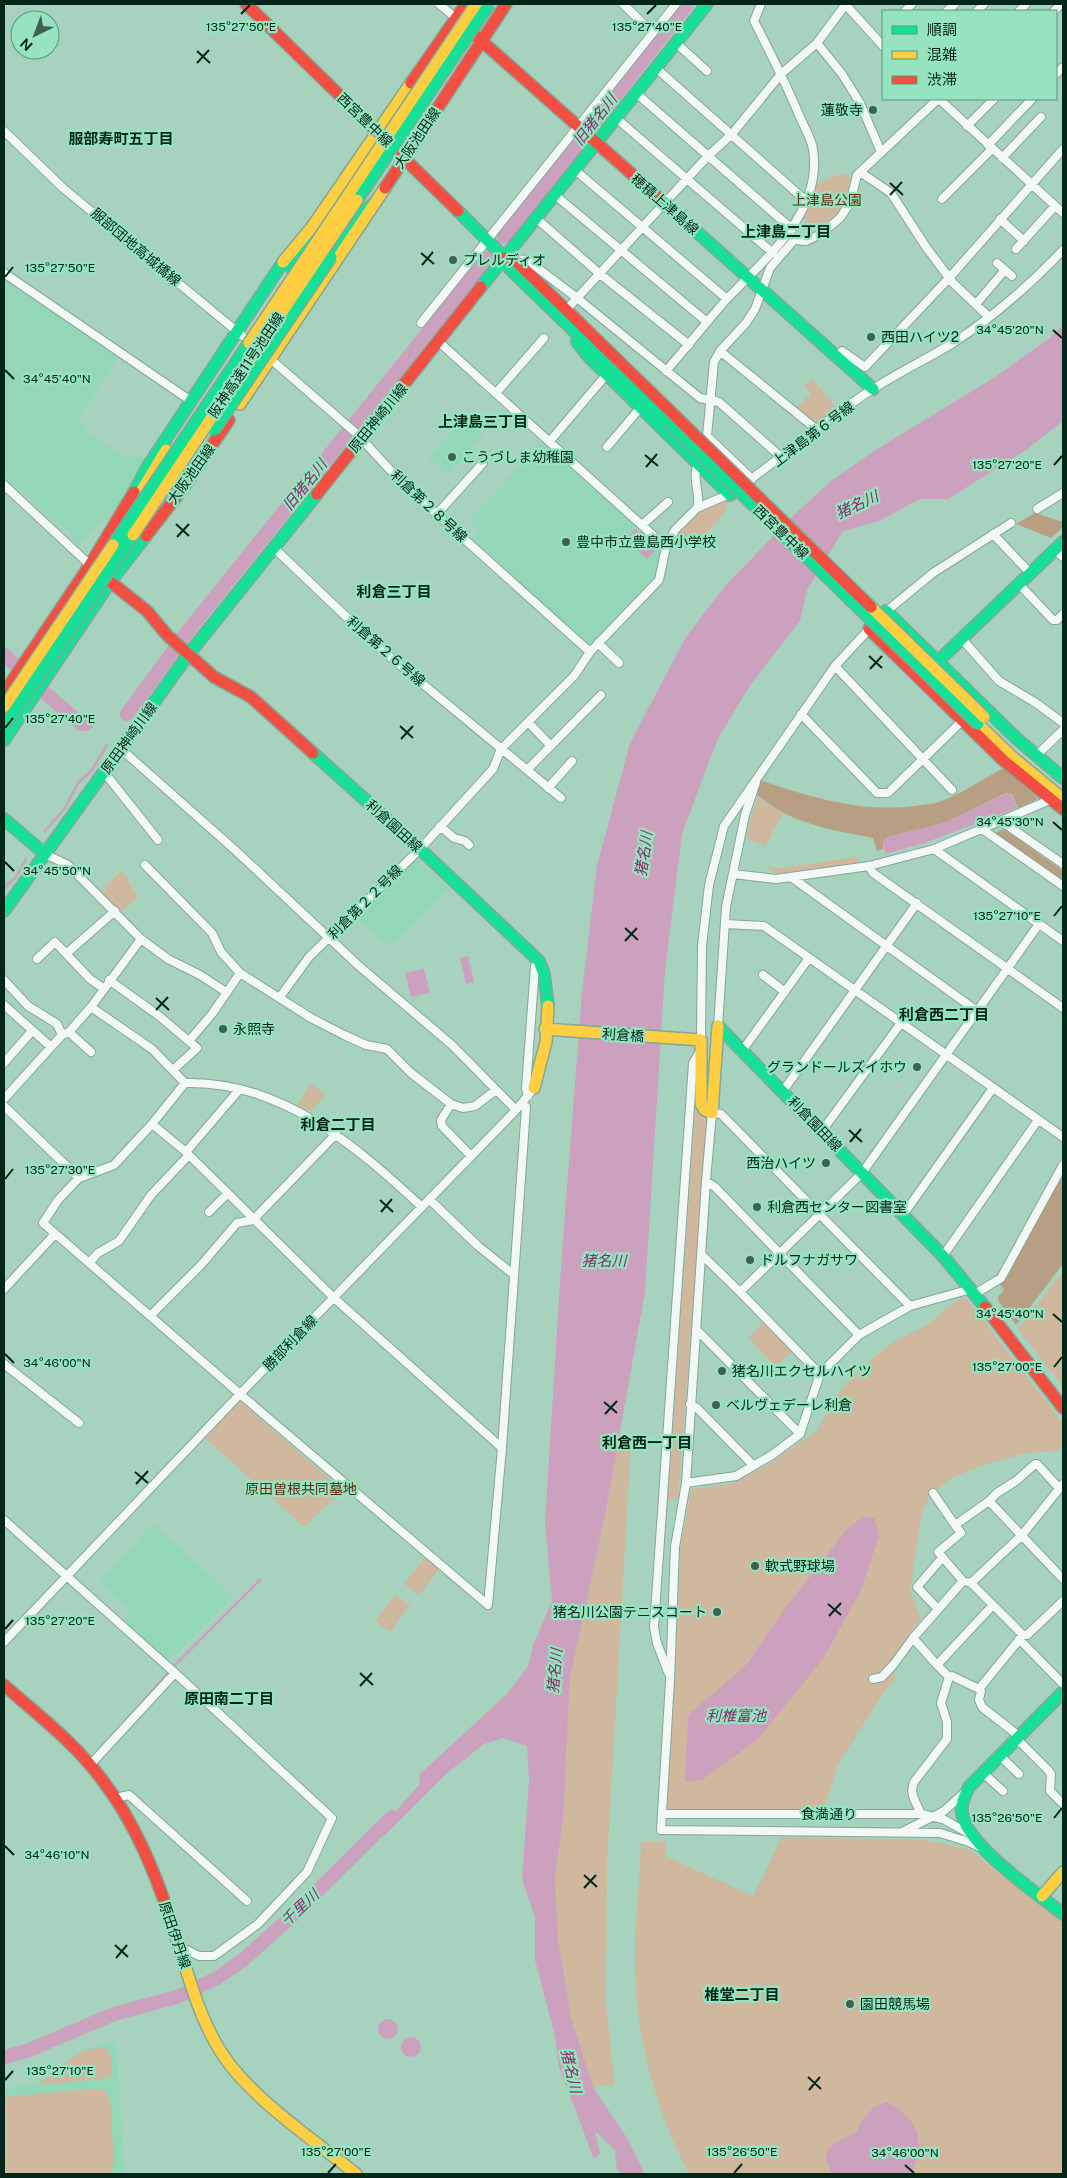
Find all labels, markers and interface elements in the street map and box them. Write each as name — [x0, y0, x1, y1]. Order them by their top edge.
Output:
north arrow — [10, 10, 60, 60]
legend — [882, 10, 1057, 100]
text: 135°27'50"E — [206, 20, 276, 34]
text: 135°27'40"E — [612, 20, 682, 34]
text: 順調 — [927, 21, 957, 38]
text: N — [17, 35, 36, 54]
text: 混雑 — [927, 46, 957, 63]
text: 渋滞 — [927, 71, 957, 88]
water label: 旧猪名川 — [569, 89, 621, 149]
street label: 西宮豊中線 — [334, 90, 396, 150]
place label: 蓮敬寺 — [821, 102, 863, 118]
marker: 蓮敬寺 — [867, 104, 879, 116]
street label: 大阪池田線 — [391, 105, 443, 171]
district label: 服部寿町五丁目 — [68, 130, 174, 147]
street label: 穂積上津島線 — [628, 170, 702, 238]
park label: 上津島公園 — [792, 192, 862, 208]
street label: 服部団地高城橋線 — [88, 205, 184, 289]
district label: 上津島二丁目 — [741, 223, 831, 240]
place label: プレルディオ — [463, 252, 546, 268]
marker: プレルディオ — [447, 254, 459, 266]
text: 135°27'50"E — [25, 261, 95, 275]
street label: 阪神高速11号池田線 — [205, 309, 287, 421]
text: 34°45'20"N — [976, 323, 1044, 337]
place label: 西田ハイツ2 — [881, 329, 959, 345]
marker: 西田ハイツ2 — [865, 331, 877, 343]
text: 34°45'40"N — [23, 372, 91, 386]
street label: 原田神崎川線 — [345, 380, 411, 456]
street label: 上津島第６号線 — [769, 398, 857, 470]
district label: 上津島三丁目 — [438, 413, 528, 430]
street label: 大阪池田線 — [164, 441, 218, 507]
place label: こうづしま幼稚園 — [462, 449, 574, 465]
marker: こうづしま幼稚園 — [446, 451, 458, 463]
water label: 旧猪名川 — [279, 454, 331, 513]
text: 135°27'20"E — [972, 458, 1042, 472]
street label: 利倉第２８号線 — [388, 467, 470, 545]
water label: 猪名川 — [833, 486, 883, 522]
street label: 西宮豊中線 — [750, 502, 812, 562]
place label: 豊中市立豊島西小学校 — [576, 534, 716, 550]
marker: 豊中市立豊島西小学校 — [560, 536, 572, 548]
district label: 利倉三丁目 — [356, 583, 432, 600]
street label: 利倉第２６号線 — [344, 613, 428, 689]
street label: 原田神崎川線 — [98, 699, 160, 777]
text: 135°27'40"E — [25, 712, 95, 726]
street label: 利倉園田線 — [363, 797, 425, 855]
text: 34°45'30"N — [976, 815, 1044, 829]
water label: 猪名川 — [632, 828, 655, 877]
street label: 利倉第２２号線 — [325, 862, 405, 942]
text: 34°45'50"N — [23, 864, 91, 878]
text: 135°27'10"E — [973, 909, 1041, 923]
district label: 利倉西二丁目 — [899, 1006, 989, 1023]
place label: 永照寺 — [233, 1021, 275, 1037]
marker: 永照寺 — [217, 1023, 229, 1035]
street label: 利倉橋 — [601, 1026, 645, 1044]
place label: グランドールズイホウ — [767, 1059, 907, 1075]
marker: グランドールズイホウ — [911, 1061, 923, 1073]
street label: 利倉園田線 — [785, 1093, 845, 1155]
district label: 利倉二丁目 — [300, 1116, 376, 1133]
place label: 西治ハイツ — [746, 1155, 816, 1171]
marker: 西治ハイツ — [820, 1157, 832, 1169]
text: 135°27'30"E — [25, 1163, 95, 1177]
place label: 利倉西センター図書室 — [767, 1199, 907, 1215]
marker: 利倉西センター図書室 — [751, 1201, 763, 1213]
water label: 猪名川 — [581, 1252, 628, 1269]
place label: ドルフナガサワ — [760, 1252, 858, 1268]
marker: ドルフナガサワ — [744, 1254, 756, 1266]
text: 34°45'40"N — [976, 1307, 1044, 1321]
street label: 勝部利倉線 — [260, 1312, 320, 1374]
text: 34°46'00"N — [23, 1356, 91, 1370]
text: 135°27'00"E — [972, 1360, 1042, 1374]
place label: 猪名川エクセルハイツ — [732, 1363, 872, 1379]
marker: 猪名川エクセルハイツ — [716, 1365, 728, 1377]
place label: ベルヴェデーレ利倉 — [726, 1397, 852, 1413]
marker: ベルヴェデーレ利倉 — [710, 1399, 722, 1411]
district label: 利倉西一丁目 — [602, 1434, 692, 1451]
park label: 原田曽根共同墓地 — [245, 1481, 357, 1497]
place label: 軟式野球場 — [765, 1558, 835, 1574]
marker: 軟式野球場 — [749, 1560, 761, 1572]
place label: 猪名川公園テニスコート — [553, 1604, 707, 1620]
marker: 猪名川公園テニスコート — [711, 1606, 723, 1618]
text: 135°27'20"E — [25, 1614, 95, 1628]
water label: 猪名川 — [544, 1646, 565, 1694]
district label: 原田南二丁目 — [184, 1690, 274, 1707]
water label: 利椎富池 — [706, 1707, 768, 1724]
street label: 食満通り — [801, 1806, 857, 1822]
text: 135°26'50"E — [972, 1811, 1042, 1825]
text: 34°46'10"N — [24, 1848, 90, 1862]
water label: 千里川 — [277, 1885, 323, 1929]
street label: 原田伊丹線 — [156, 1899, 194, 1971]
district label: 椎堂二丁目 — [704, 1986, 780, 2003]
place label: 園田競馬場 — [860, 1996, 930, 2012]
marker: 園田競馬場 — [844, 1998, 856, 2010]
water label: 猪名川 — [558, 2047, 585, 2097]
text: 135°27'10"E — [26, 2064, 94, 2078]
text: 135°27'00"E — [301, 2145, 371, 2159]
text: 135°26'50"E — [707, 2145, 777, 2159]
text: 34°46'00"N — [871, 2146, 939, 2160]

